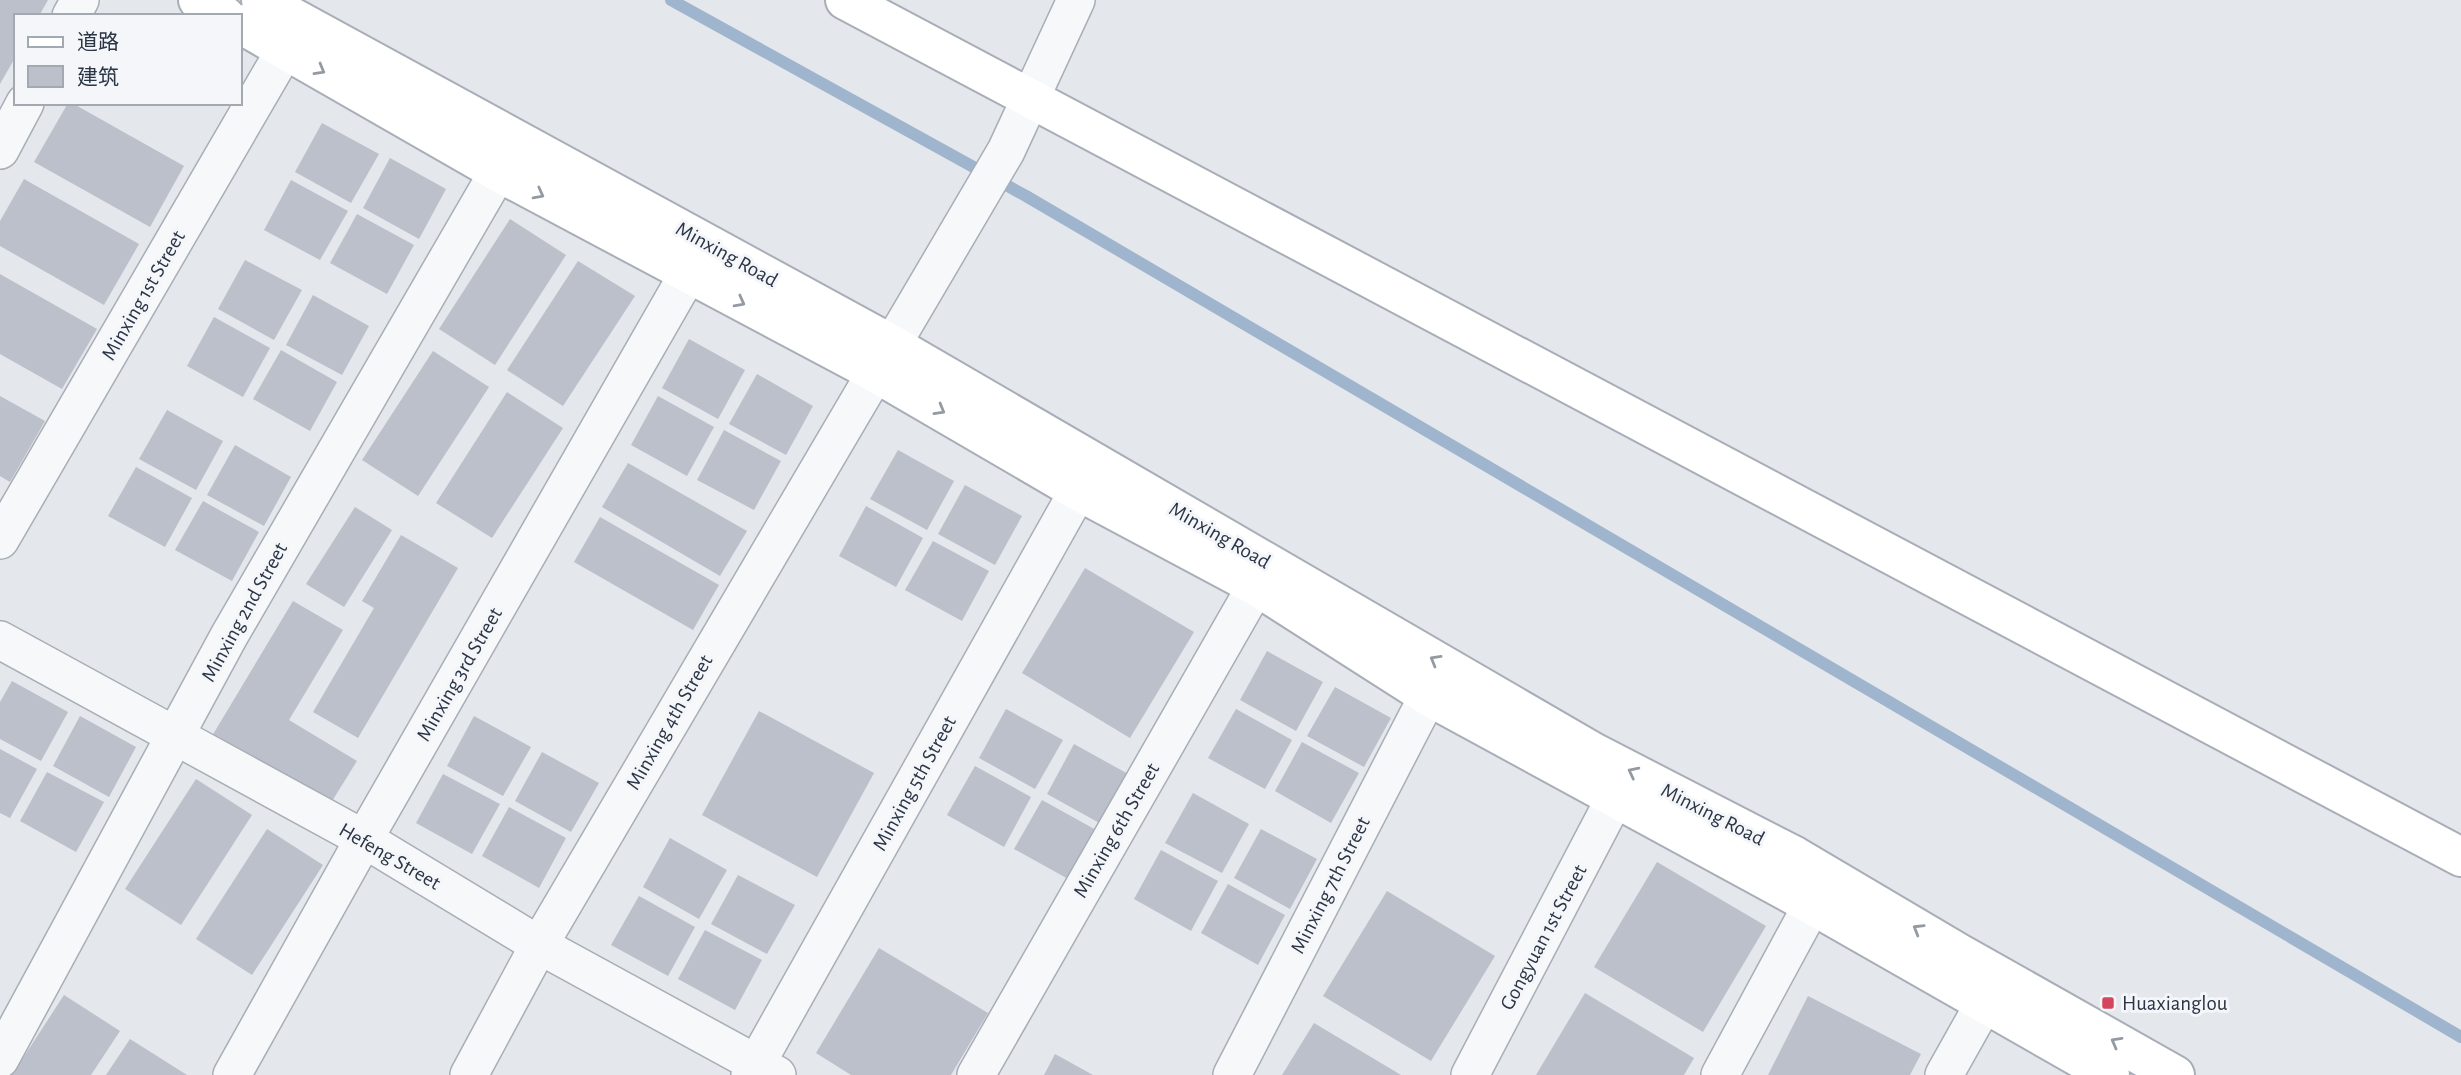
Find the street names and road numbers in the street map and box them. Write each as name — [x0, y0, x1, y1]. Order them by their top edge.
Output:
street label: Minxing Road — [672, 218, 781, 291]
street label: Minxing 1st Street — [98, 227, 189, 364]
street label: Minxing Road — [1166, 498, 1274, 573]
street label: Minxing 2nd Street — [198, 539, 291, 685]
street label: Minxing 3rd Street — [413, 604, 506, 745]
street label: Minxing 4th Street — [622, 651, 717, 793]
street label: Minxing 5th Street — [869, 712, 960, 854]
street label: Minxing 6th Street — [1069, 759, 1164, 901]
street label: Minxing Road — [1658, 779, 1768, 850]
street label: Minxing 7th Street — [1287, 813, 1374, 957]
street label: Hefeng Street — [335, 819, 444, 894]
street label: Gongyuan 1st Street — [1496, 861, 1591, 1013]

